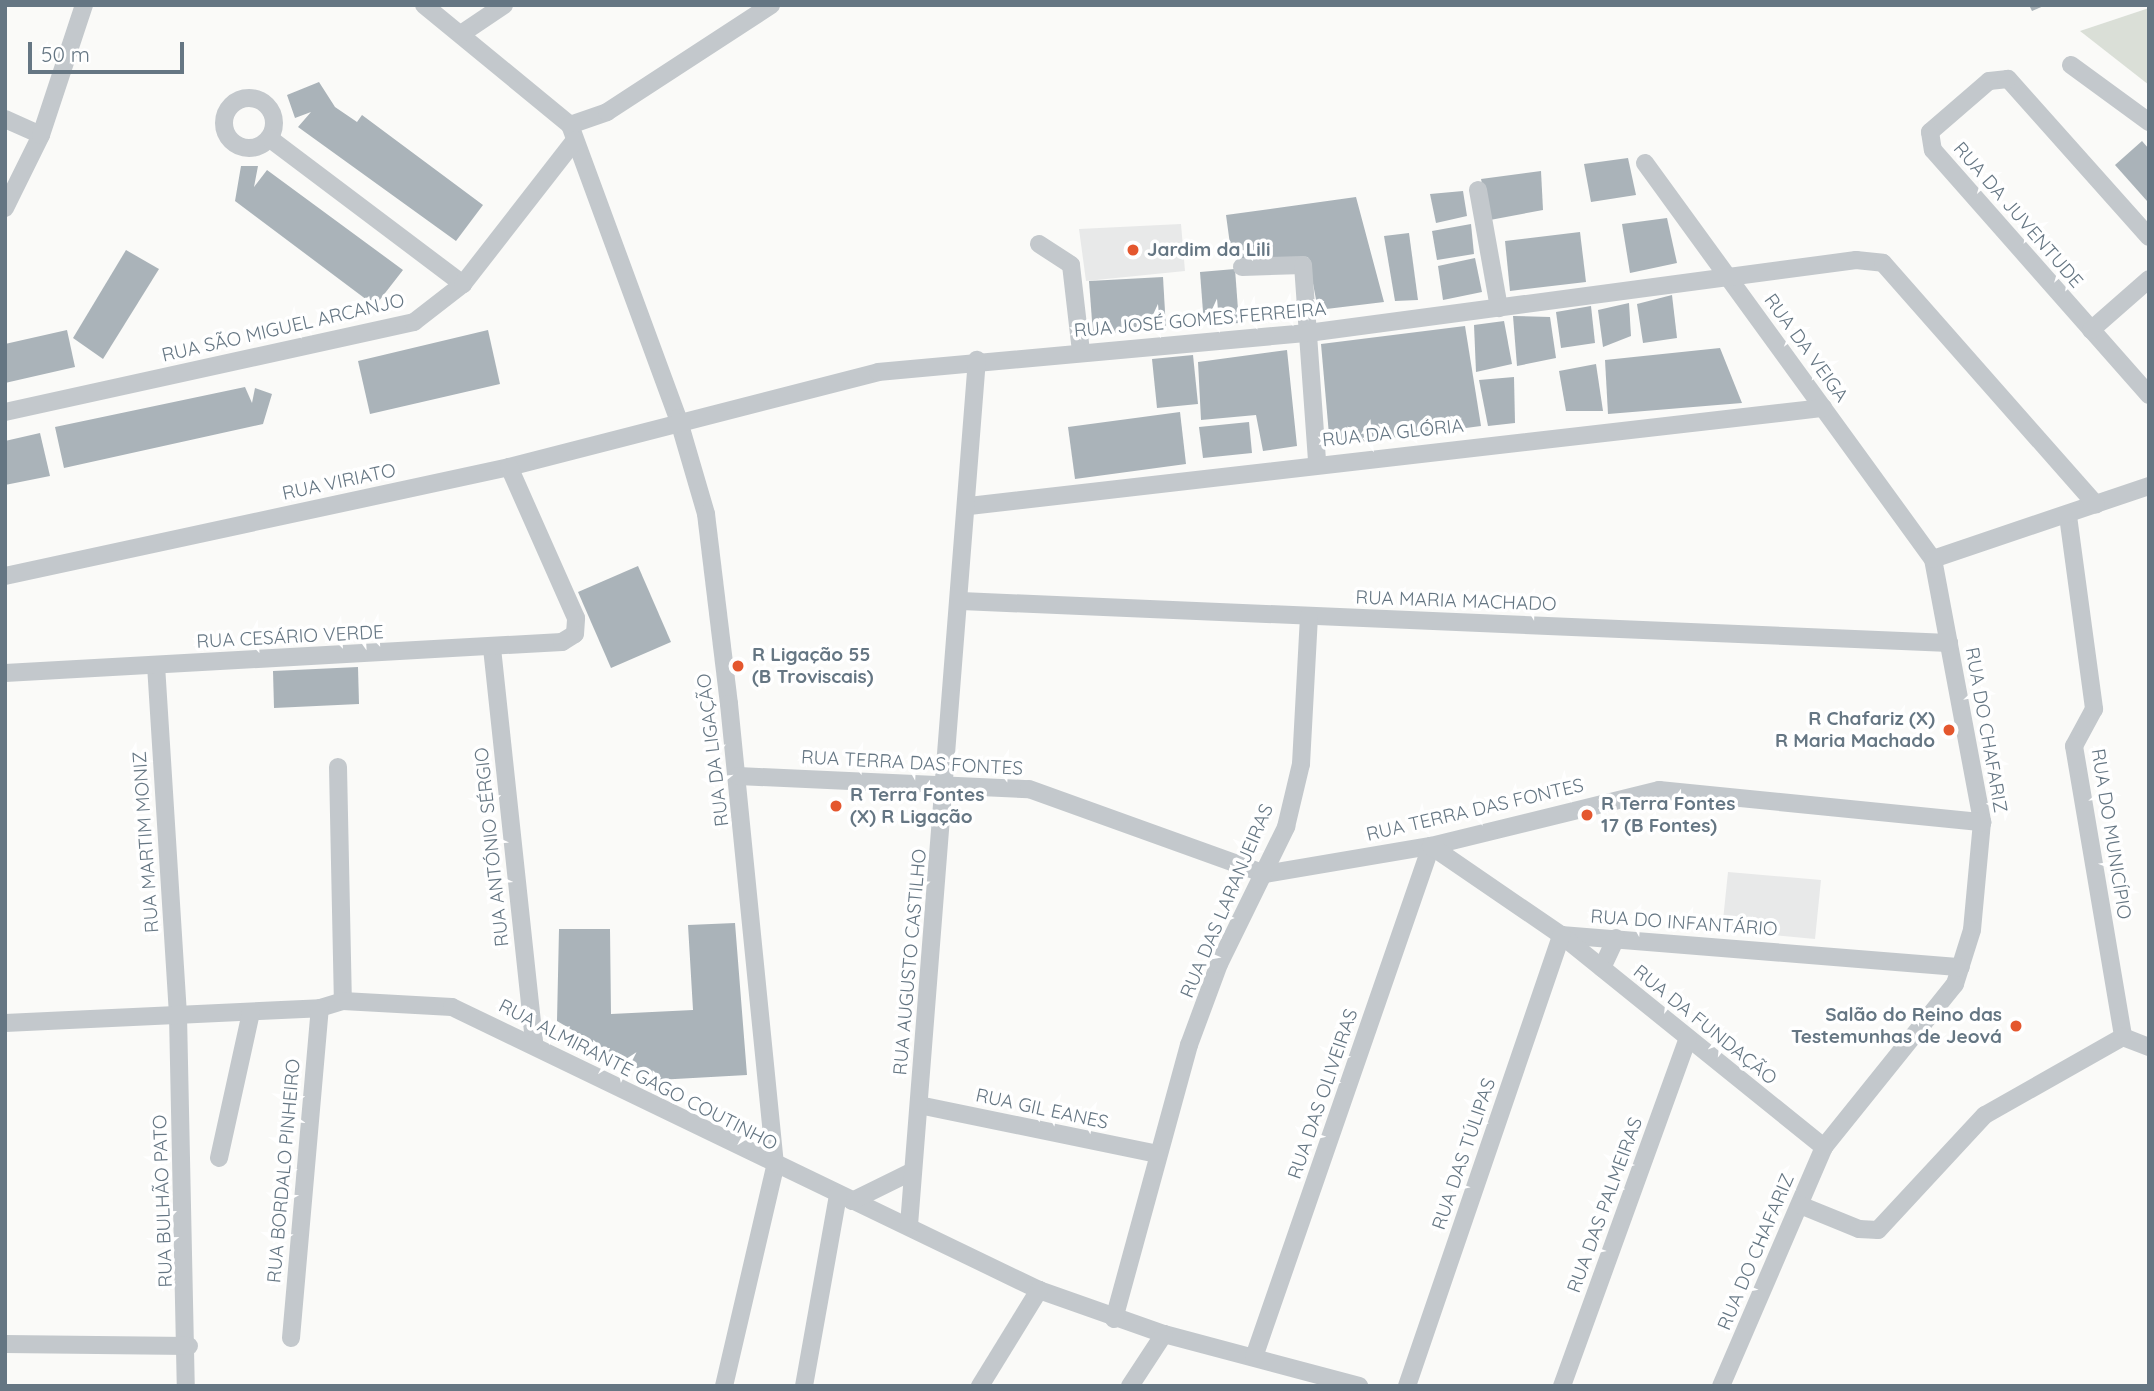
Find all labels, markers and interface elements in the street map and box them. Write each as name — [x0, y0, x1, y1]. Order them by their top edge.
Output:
scale bar — [32, 28, 187, 72]
text: 50 m — [41, 41, 90, 67]
street label: RUA DA JUVENTUDE — [1948, 137, 2088, 293]
place label: Jardim da Lili — [1147, 239, 1270, 261]
marker: Jardim da Lili — [1125, 242, 1141, 258]
street label: RUA SÃO MIGUEL ARCANJO — [159, 289, 407, 367]
street label: RUA DA VEIGA — [1759, 289, 1853, 407]
street label: RUA JOSÉ GOMES FERREIRA — [1073, 298, 1327, 342]
street label: RUA DA GLÓRIA — [1321, 414, 1465, 452]
street label: RUA VIRIATO — [280, 459, 398, 505]
street label: RUA MARIA MACHADO — [1355, 586, 1557, 616]
street label: RUA CESÁRIO VERDE — [196, 621, 384, 653]
place label: R Ligação 55 (B Troviscais) — [752, 644, 873, 688]
street label: RUA DO CHAFARIZ — [1960, 646, 2012, 814]
marker: R Ligação 55 (B Troviscais) — [730, 658, 746, 674]
street label: RUA DA LIGAÇÃO — [692, 672, 734, 828]
place label: R Chafariz (X) R Maria Machado — [1775, 708, 1935, 752]
marker: R Chafariz (X) R Maria Machado — [1941, 722, 1957, 738]
street label: RUA ANTÓNIO SÉRGIO — [470, 746, 514, 948]
street label: RUA TERRA DAS FONTES — [800, 746, 1024, 780]
street label: RUA DO MUNICÍPIO — [2086, 747, 2136, 921]
street label: RUA MARTIM MONIZ — [128, 750, 164, 934]
street label: RUA TERRA DAS FONTES — [1364, 774, 1586, 846]
place label: R Terra Fontes (X) R Ligação — [850, 784, 984, 828]
place label: R Terra Fontes 17 (B Fontes) — [1601, 793, 1735, 837]
marker: R Terra Fontes (X) R Ligação — [828, 798, 844, 814]
street label: RUA DAS LARANJEIRAS — [1176, 801, 1278, 1001]
marker: R Terra Fontes 17 (B Fontes) — [1579, 807, 1595, 823]
street label: RUA AUGUSTO CASTILHO — [889, 848, 931, 1076]
street label: RUA DO INFANTÁRIO — [1590, 905, 1778, 941]
street label: RUA DA FUNDAÇÃO — [1629, 960, 1781, 1090]
street label: RUA ALMIRANTE GAGO COUTINHO — [495, 995, 781, 1155]
place label: Salão do Reino das Testemunhas de Jeová — [1791, 1004, 2002, 1048]
street label: RUA DAS OLIVEIRAS — [1283, 1006, 1363, 1182]
marker: Salão do Reino das Testemunhas de Jeová — [2008, 1018, 2024, 1034]
street label: RUA BORDALO PINHEIRO — [263, 1058, 305, 1284]
street label: RUA DAS TÚLIPAS — [1427, 1075, 1501, 1233]
street label: RUA GIL EANES — [974, 1084, 1110, 1134]
street label: RUA BULHÃO PATO — [149, 1114, 177, 1288]
street label: RUA DAS PALMEIRAS — [1563, 1114, 1647, 1296]
street label: RUA DO CHAFARIZ — [1713, 1170, 1799, 1334]

